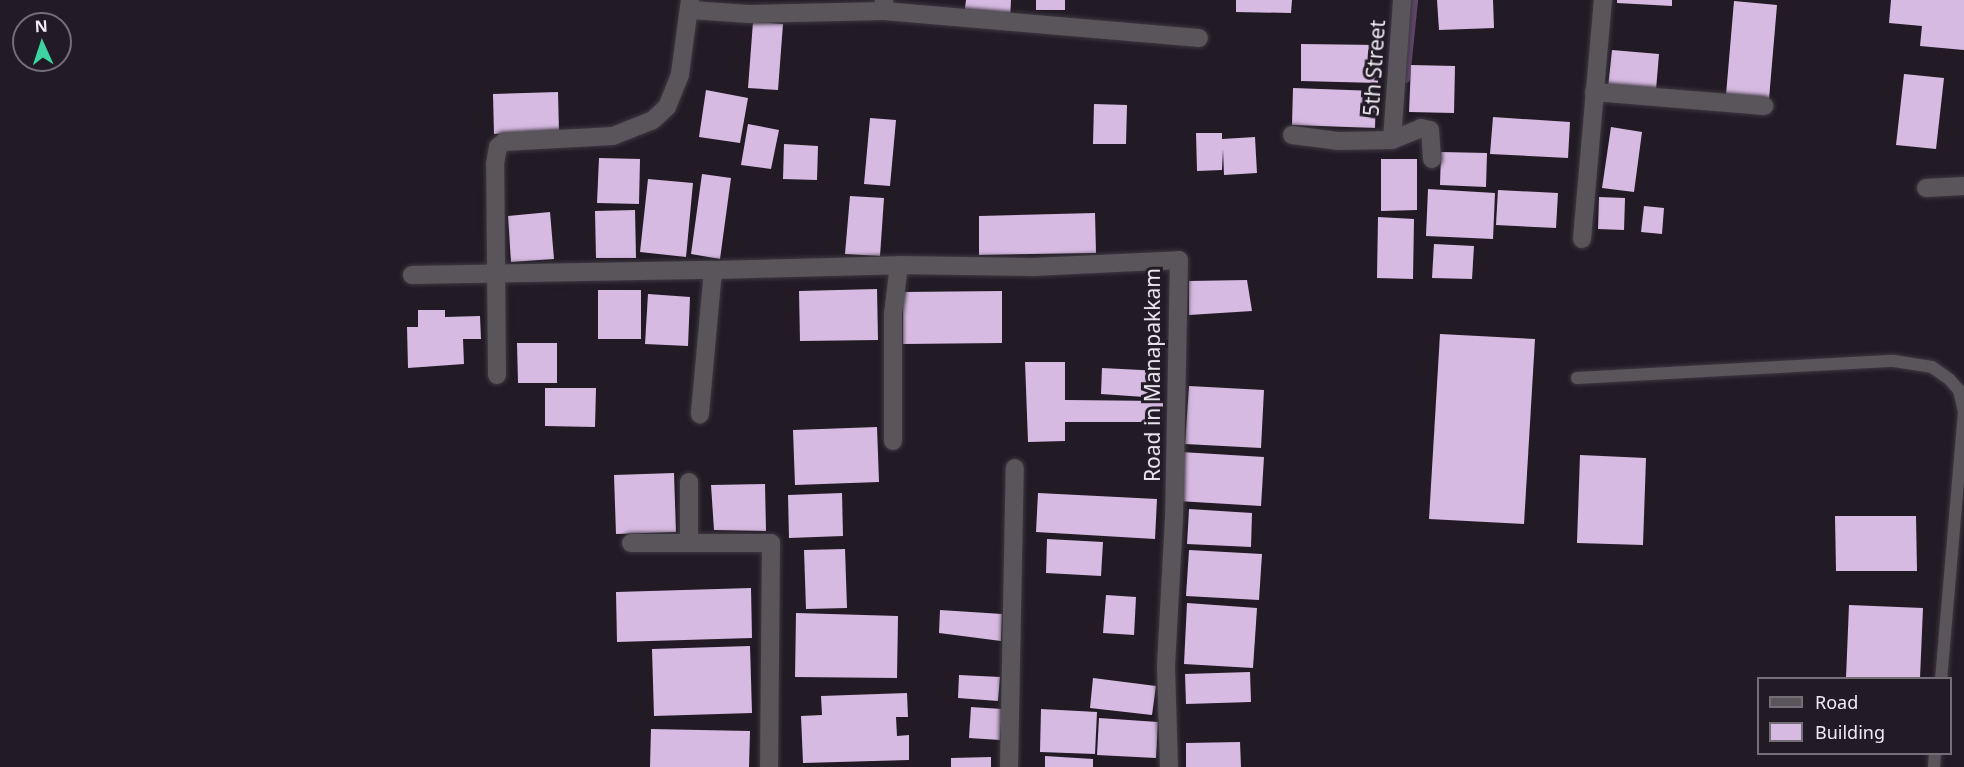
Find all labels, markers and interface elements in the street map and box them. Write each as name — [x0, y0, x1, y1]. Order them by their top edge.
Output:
north arrow — [12, 12, 72, 72]
text: N — [34, 15, 48, 37]
street label: 5th Street — [1358, 19, 1390, 117]
street label: Road in Manapakkam — [1139, 268, 1165, 482]
legend — [1757, 677, 1952, 755]
text: Road — [1815, 690, 1858, 714]
text: Building — [1815, 720, 1885, 744]

